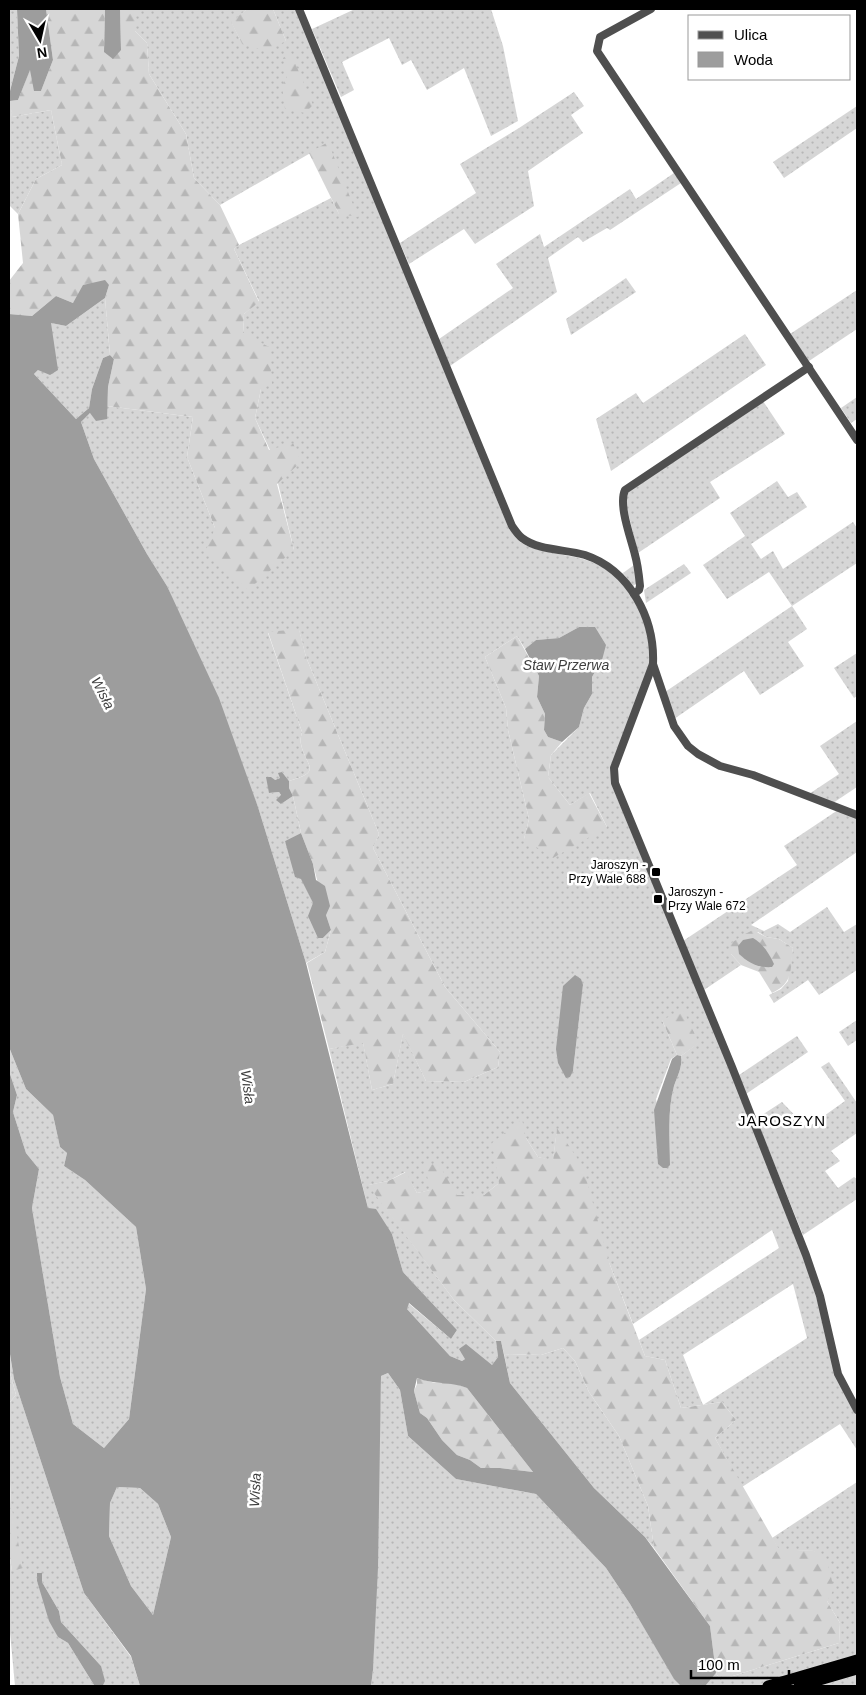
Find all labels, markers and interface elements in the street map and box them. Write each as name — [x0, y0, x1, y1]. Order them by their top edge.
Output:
north arrow — [15, 15, 65, 65]
legend — [688, 15, 851, 80]
text: Ulica — [734, 26, 768, 43]
text: N — [36, 44, 48, 62]
text: Woda — [734, 51, 774, 68]
water label: Staw Przerwa — [523, 657, 609, 673]
water label: Wisła — [88, 674, 118, 712]
place label: Jaroszyn - Przy Wale 688 — [568, 858, 646, 886]
marker: Jaroszyn - Przy Wale 688 — [650, 866, 662, 878]
place label: Jaroszyn - Przy Wale 672 — [668, 885, 746, 913]
marker: Jaroszyn - Przy Wale 672 — [652, 893, 664, 905]
water label: Wisła — [238, 1069, 258, 1105]
district label: JAROSZYN — [738, 1112, 826, 1129]
water label: Wisła — [246, 1472, 264, 1507]
scale bar — [691, 1648, 788, 1680]
text: 100 m — [698, 1656, 740, 1673]

